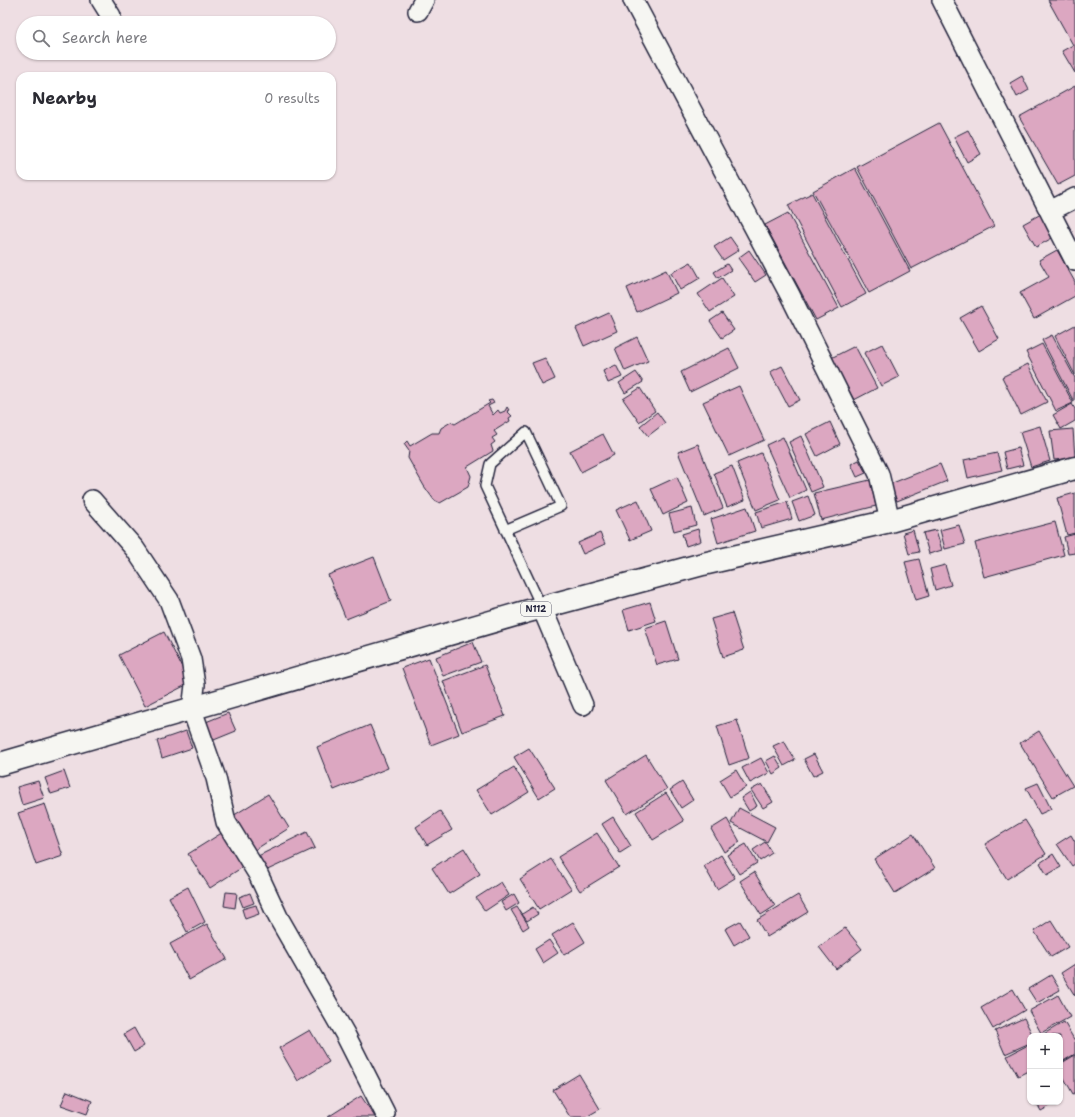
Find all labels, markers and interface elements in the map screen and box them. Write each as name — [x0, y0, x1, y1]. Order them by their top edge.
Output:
search box — [16, 16, 336, 60]
icon: search — [30, 27, 52, 49]
text: Search here — [62, 28, 148, 48]
text: Nearby — [32, 87, 97, 109]
text: 0 results — [264, 90, 320, 107]
road number: N112 — [521, 602, 551, 616]
map controls — [1027, 1033, 1063, 1105]
button: + — [1027, 1033, 1063, 1069]
button: − — [1027, 1069, 1063, 1105]

